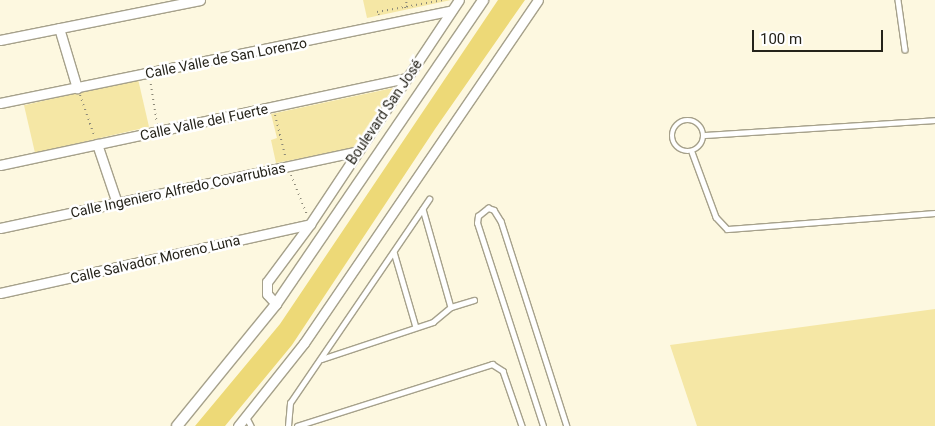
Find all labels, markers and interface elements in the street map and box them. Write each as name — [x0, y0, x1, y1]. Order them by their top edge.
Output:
scale bar — [755, 20, 886, 52]
text: 100 m — [760, 30, 802, 48]
street label: Calle Valle de San Lorenzo — [144, 34, 308, 82]
street label: Boulevard San José — [343, 56, 425, 168]
street label: Calle Valle del Fuerte — [138, 100, 270, 144]
street label: Calle Ingeniero Alfredo Covarrubias — [69, 159, 287, 221]
street label: Calle Salvador Moreno Luna — [68, 231, 242, 287]

